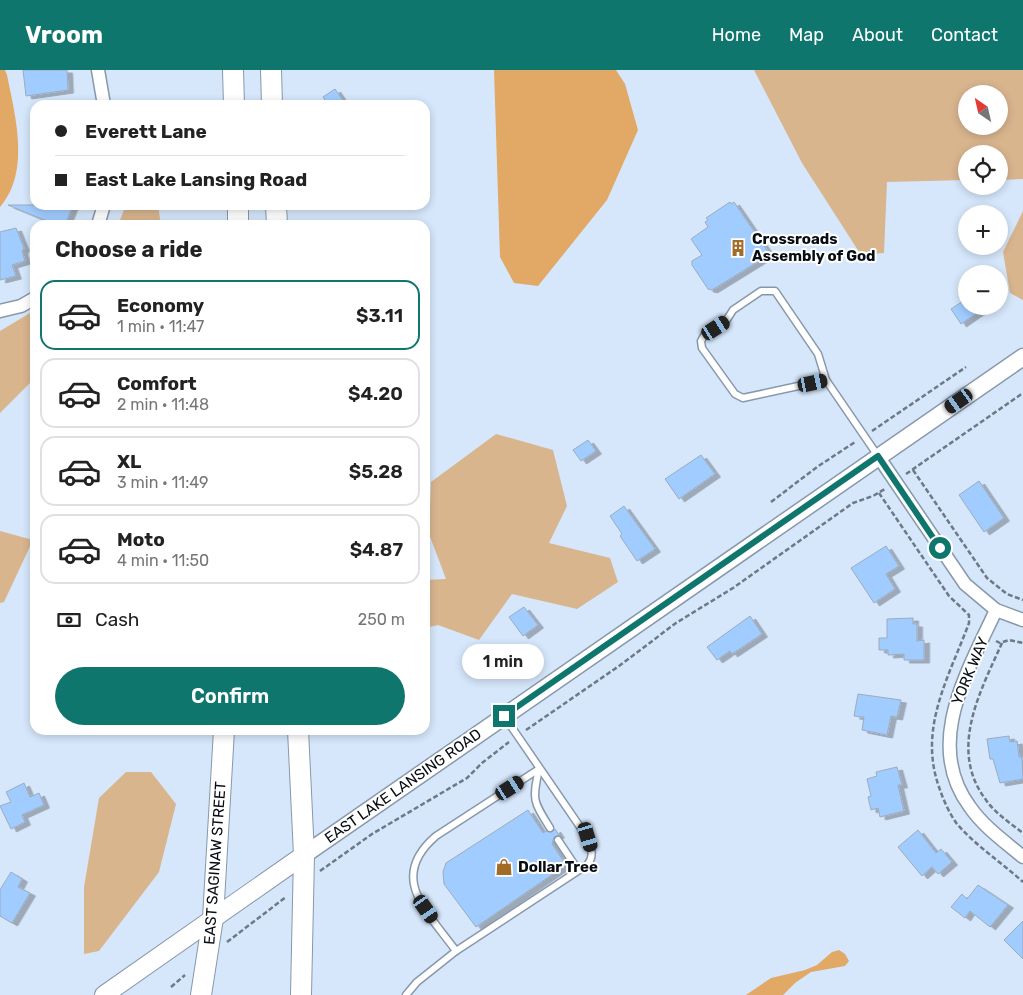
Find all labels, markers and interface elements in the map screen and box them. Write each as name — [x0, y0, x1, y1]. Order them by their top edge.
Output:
text: Vroom — [25, 21, 103, 49]
text: Home — [712, 24, 761, 46]
text: Map — [789, 24, 824, 46]
text: About — [852, 24, 903, 46]
text: Contact — [931, 24, 998, 46]
north arrow — [958, 85, 1008, 135]
map controls — [958, 85, 1008, 315]
text: Everett Lane — [85, 120, 207, 143]
button: locate — [958, 145, 1008, 195]
text: East Lake Lansing Road — [85, 168, 307, 191]
button: + — [958, 205, 1008, 255]
place label: Crossroads Assembly of God — [752, 230, 876, 265]
text: Choose a ride — [55, 236, 202, 263]
building icon: Crossroads Assembly of God — [728, 238, 748, 258]
button: − — [958, 265, 1008, 315]
icon: car — [57, 293, 102, 338]
text: Economy — [117, 294, 204, 317]
text: $3.11 — [356, 304, 403, 327]
car — [699, 314, 732, 342]
text: 1 min · 11:47 — [117, 317, 204, 336]
icon: car — [57, 371, 102, 416]
text: Comfort — [117, 372, 197, 395]
car — [796, 373, 829, 393]
text: $4.20 — [348, 382, 403, 405]
car — [942, 386, 975, 416]
text: 2 min · 11:48 — [117, 395, 209, 414]
icon: car — [57, 449, 102, 494]
text: XL — [117, 450, 141, 473]
text: $5.28 — [349, 460, 403, 483]
text: 3 min · 11:49 — [117, 473, 209, 492]
icon: car — [57, 527, 102, 572]
text: Moto — [117, 528, 165, 551]
route start — [929, 537, 951, 559]
text: $4.87 — [350, 538, 403, 561]
text: 4 min · 11:50 — [117, 551, 209, 570]
icon: cash — [55, 606, 83, 634]
text: Cash — [95, 608, 139, 631]
text: 250 m — [358, 610, 405, 629]
street label: YORK WAY — [948, 634, 992, 708]
callout: 1 min — [463, 644, 545, 678]
text: 1 min — [483, 652, 523, 671]
button: Confirm — [55, 667, 405, 725]
route end — [493, 705, 515, 727]
street label: EAST LAKE LANSING ROAD — [321, 725, 485, 847]
car — [493, 774, 526, 802]
street label: EAST SAGINAW STREET — [200, 780, 230, 945]
car — [576, 820, 599, 854]
shop icon: Dollar Tree — [494, 857, 514, 877]
place label: Dollar Tree — [518, 858, 598, 876]
car — [411, 892, 440, 926]

